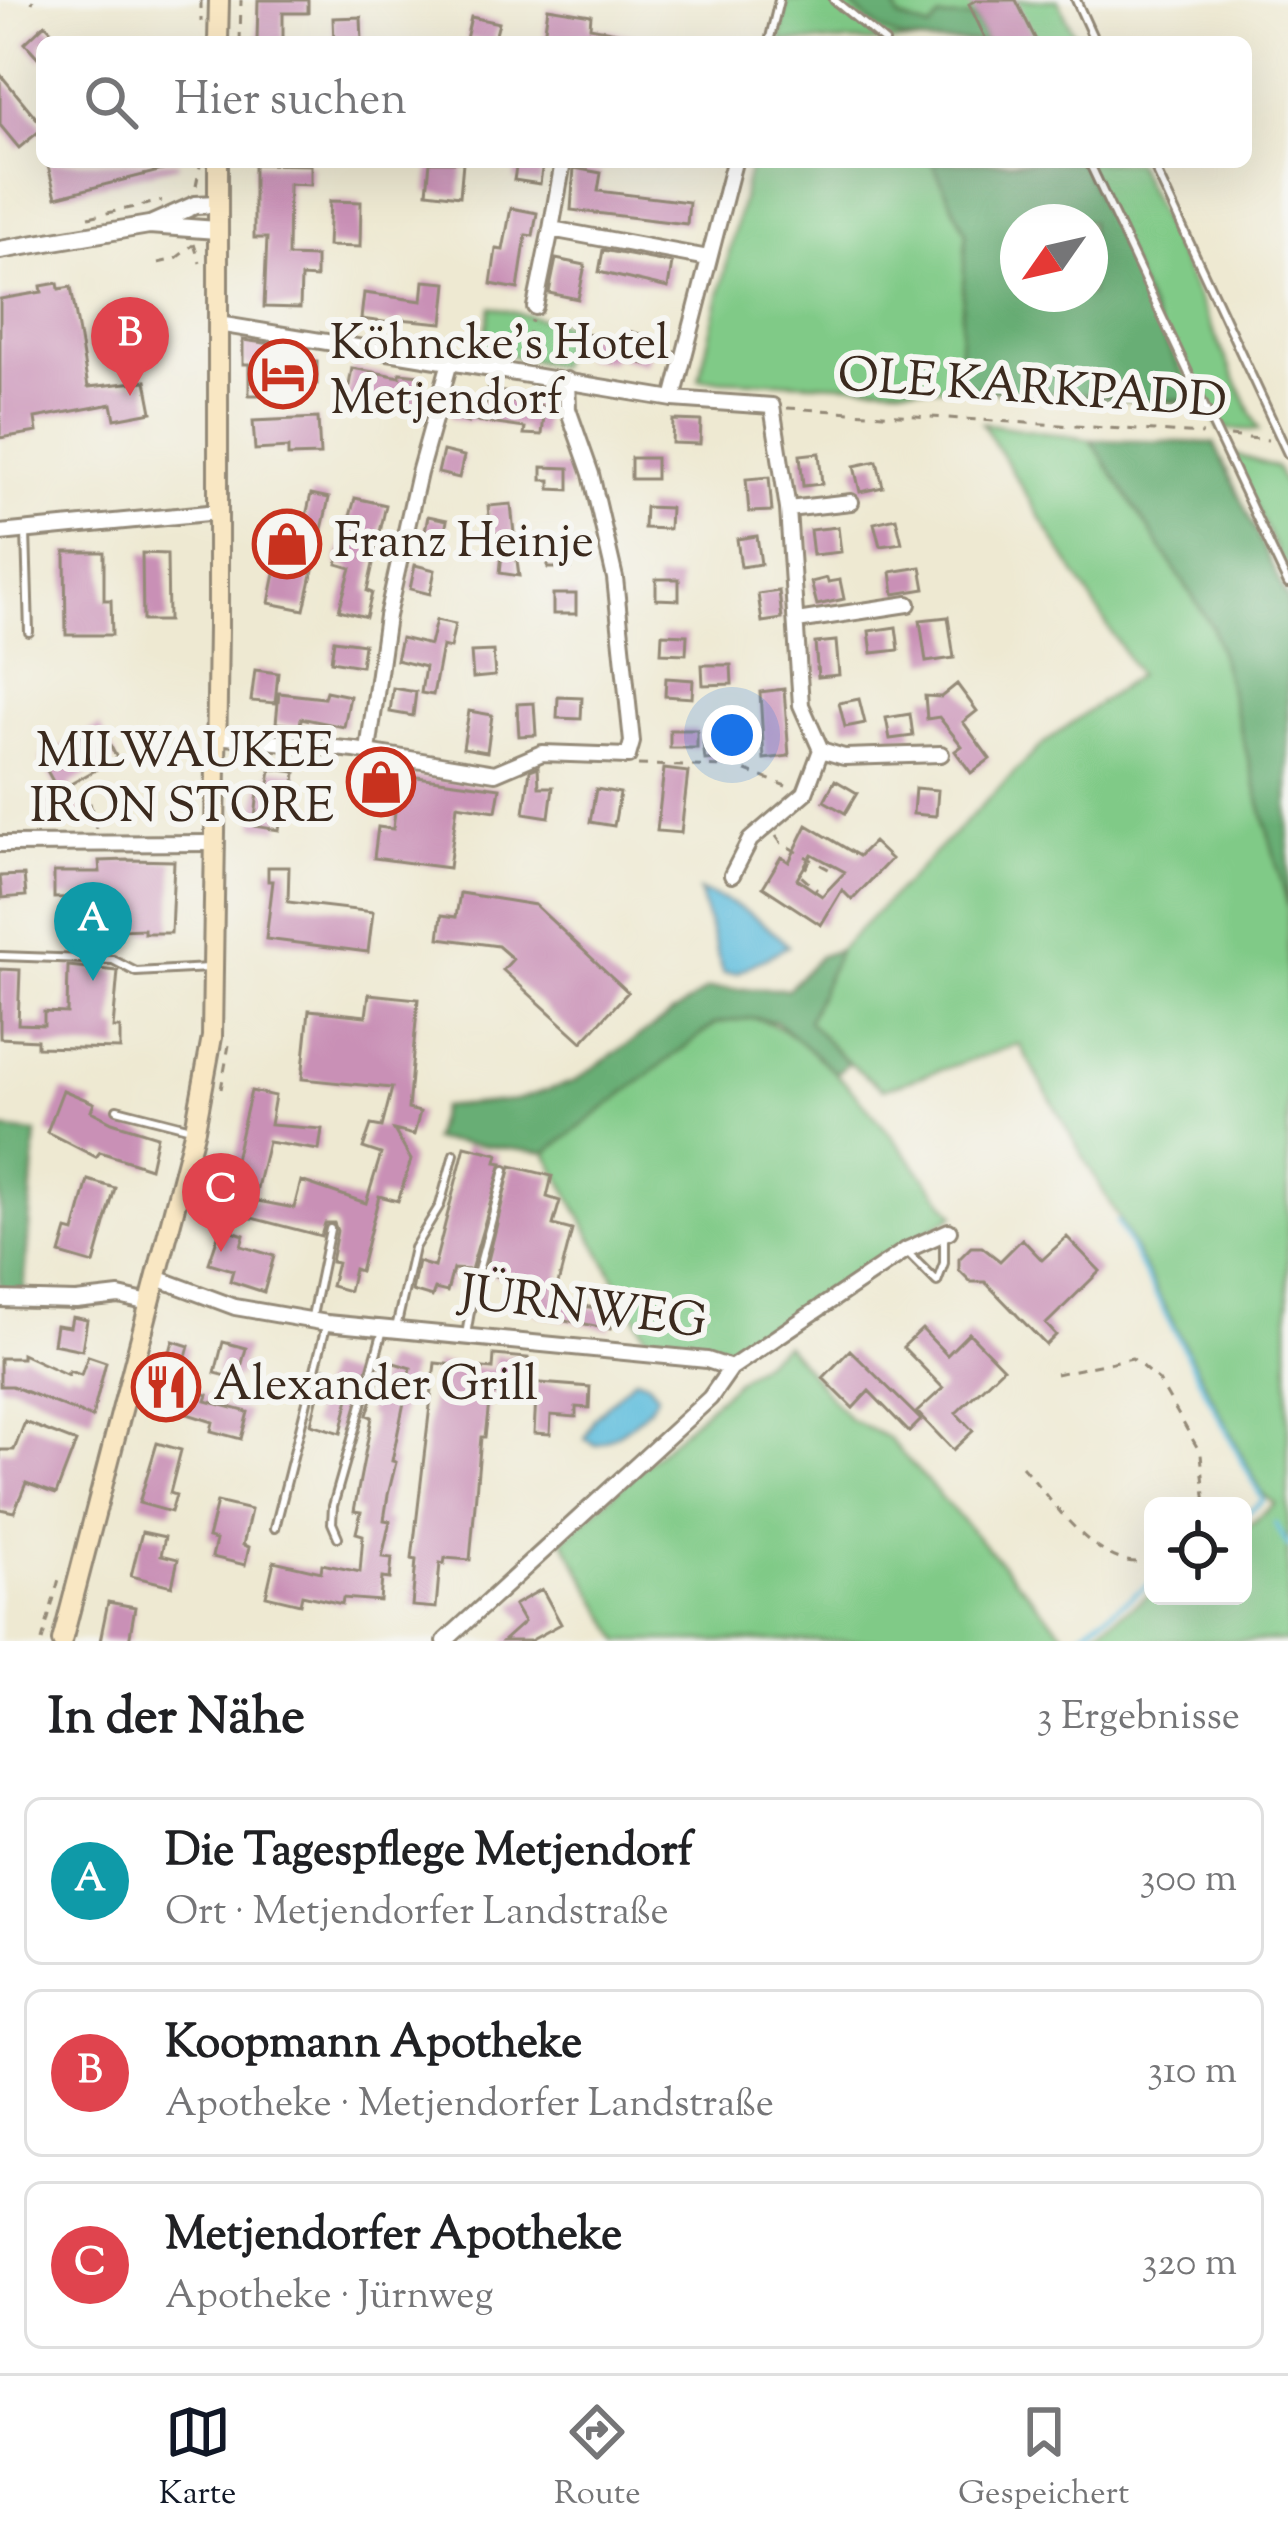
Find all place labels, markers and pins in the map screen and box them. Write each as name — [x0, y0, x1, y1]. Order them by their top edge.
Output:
pin: B — [91, 297, 169, 396]
place label: Köhncke's Hotel Metjendorf — [330, 312, 669, 436]
hotel icon: Köhncke's Hotel Metjendorf — [248, 339, 318, 409]
shop icon: Franz Heinje — [252, 509, 322, 579]
place label: Franz Heinje — [334, 510, 594, 579]
place label: MILWAUKEE IRON STORE — [30, 720, 334, 844]
shop icon: MILWAUKEE IRON STORE — [346, 747, 416, 817]
pin: A — [54, 882, 132, 981]
pin: C — [182, 1153, 260, 1252]
restaurant icon: Alexander Grill — [131, 1352, 201, 1422]
place label: Alexander Grill — [213, 1353, 538, 1422]

